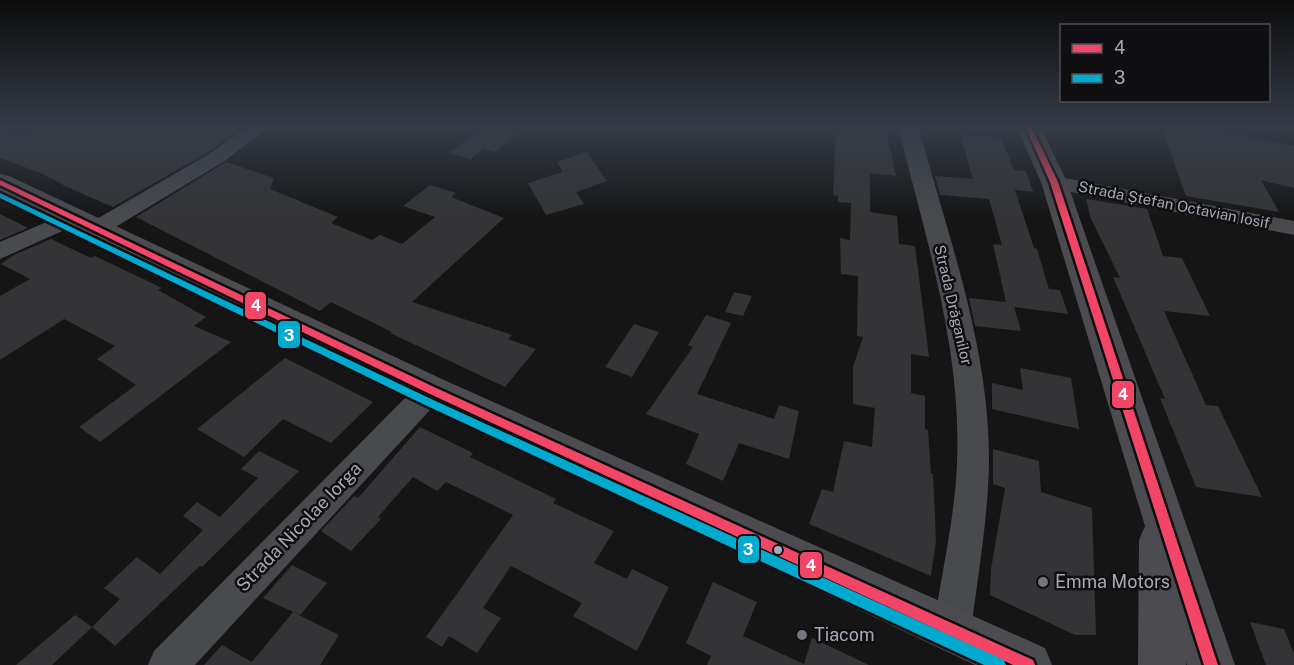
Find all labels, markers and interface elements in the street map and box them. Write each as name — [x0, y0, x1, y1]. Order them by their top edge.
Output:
legend — [1060, 24, 1270, 102]
text: 4 — [1114, 37, 1125, 58]
text: 3 — [1114, 67, 1125, 88]
street label: Strada Ștefan Octavian Iosif — [1077, 178, 1271, 231]
street label: Strada Drăganilor — [931, 243, 976, 367]
line badge: 4 — [244, 291, 267, 320]
text: 4 — [251, 296, 262, 315]
line badge: 3 — [277, 320, 301, 349]
text: 3 — [284, 326, 294, 345]
line badge: 4 — [1111, 380, 1135, 409]
text: 4 — [1118, 385, 1129, 404]
street label: Strada Nicolae Iorga — [232, 458, 366, 595]
line badge: 3 — [737, 535, 760, 564]
text: 3 — [743, 540, 753, 559]
unlabelled marker — [772, 544, 784, 556]
line badge: 4 — [799, 551, 823, 579]
text: 4 — [806, 556, 817, 575]
place label: Emma Motors — [1055, 571, 1170, 592]
marker: Emma Motors — [1036, 575, 1050, 589]
place label: Tiacom — [814, 624, 875, 645]
marker: Tiacom — [795, 628, 809, 642]

